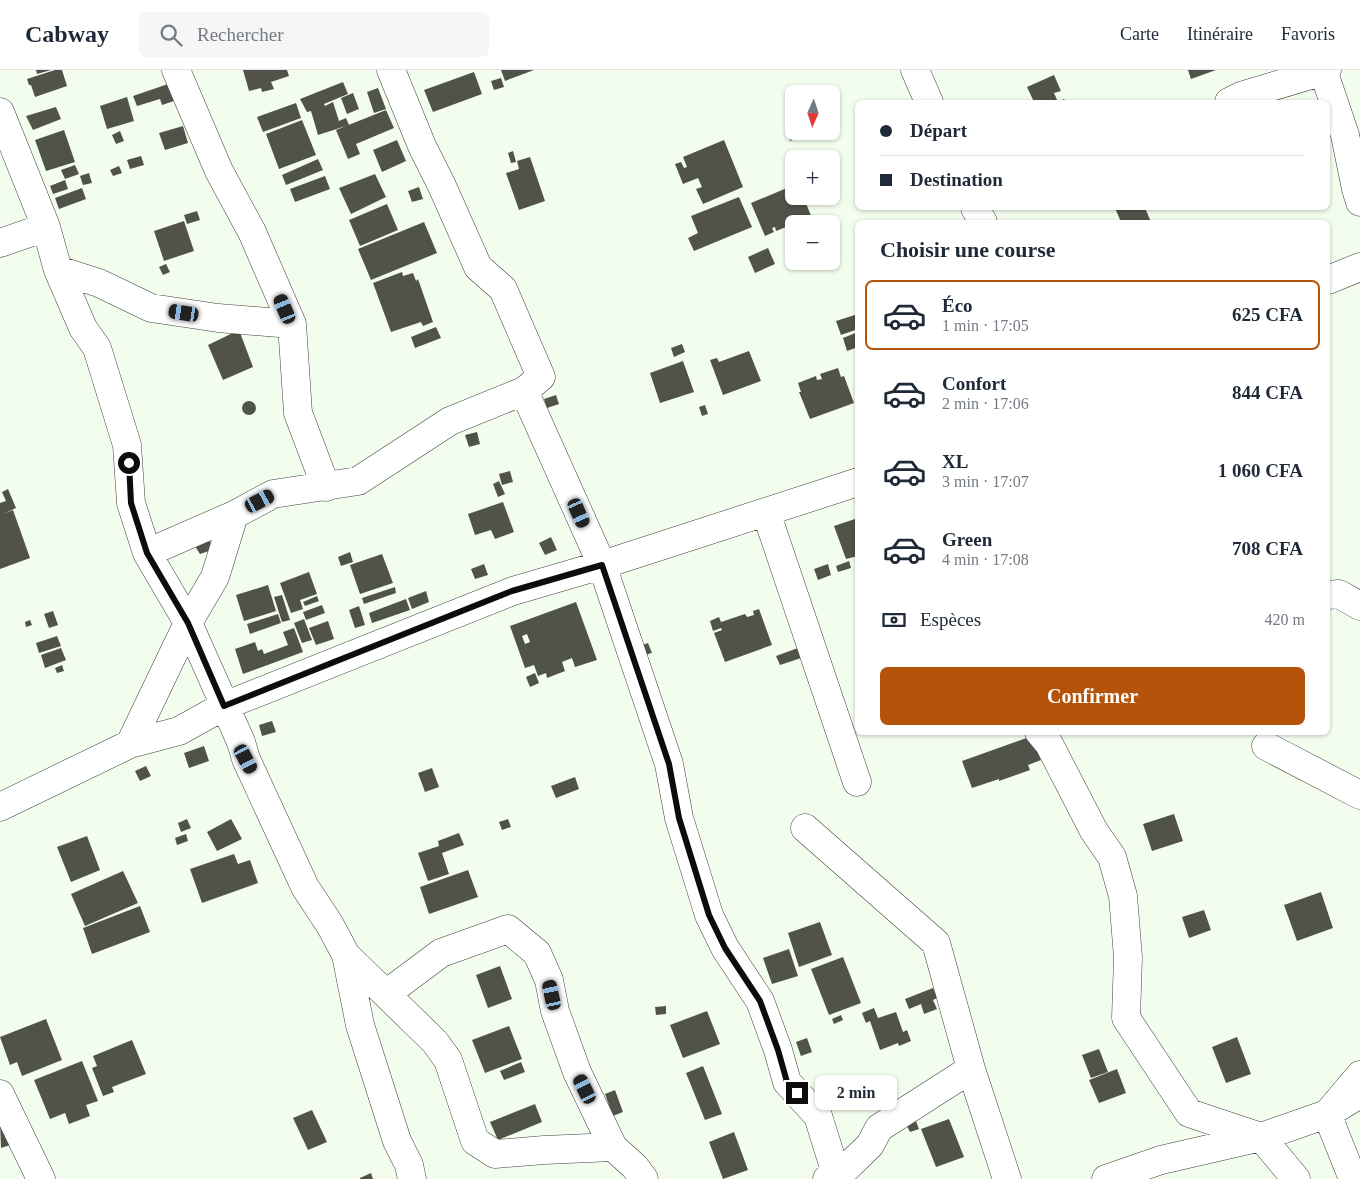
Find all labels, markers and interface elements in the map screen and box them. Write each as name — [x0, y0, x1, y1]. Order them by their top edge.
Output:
search box — [139, 12, 489, 57]
text: Cabway — [25, 21, 109, 47]
icon: search — [157, 21, 185, 49]
text: Rechercher — [197, 24, 284, 45]
text: Carte — [1120, 24, 1159, 44]
text: Itinéraire — [1187, 24, 1253, 44]
text: Favoris — [1281, 24, 1335, 44]
north arrow — [785, 85, 840, 140]
map controls — [785, 85, 840, 270]
text: Départ — [910, 120, 967, 141]
button: + — [785, 150, 840, 205]
text: Destination — [910, 169, 1003, 190]
button: − — [785, 215, 840, 270]
text: Choisir une course — [880, 237, 1056, 262]
car — [272, 292, 297, 326]
icon: car — [882, 293, 927, 338]
text: Éco — [942, 295, 973, 316]
car — [168, 303, 199, 323]
text: 625 CFA — [1232, 304, 1303, 325]
text: 1 min · 17:05 — [942, 317, 1029, 334]
icon: car — [882, 371, 927, 416]
text: Confort — [942, 373, 1006, 394]
text: 844 CFA — [1232, 382, 1303, 403]
text: 2 min · 17:06 — [942, 395, 1029, 412]
icon: car — [882, 449, 927, 494]
text: XL — [942, 451, 968, 472]
route start — [118, 452, 140, 474]
text: 1 060 CFA — [1218, 460, 1303, 481]
text: 3 min · 17:07 — [942, 473, 1029, 490]
car — [243, 487, 276, 515]
car — [566, 496, 591, 530]
icon: car — [882, 527, 927, 572]
text: Green — [942, 529, 992, 550]
text: 708 CFA — [1232, 538, 1303, 559]
text: 4 min · 17:08 — [942, 551, 1029, 568]
icon: cash — [880, 606, 908, 634]
text: Espèces — [920, 609, 981, 630]
text: 420 m — [1265, 611, 1305, 628]
button: Confirmer — [880, 667, 1305, 725]
car — [232, 742, 259, 776]
car — [541, 979, 562, 1011]
car — [571, 1072, 598, 1106]
callout: 2 min — [814, 1076, 897, 1110]
route end — [786, 1082, 808, 1104]
text: 2 min — [837, 1084, 875, 1101]

